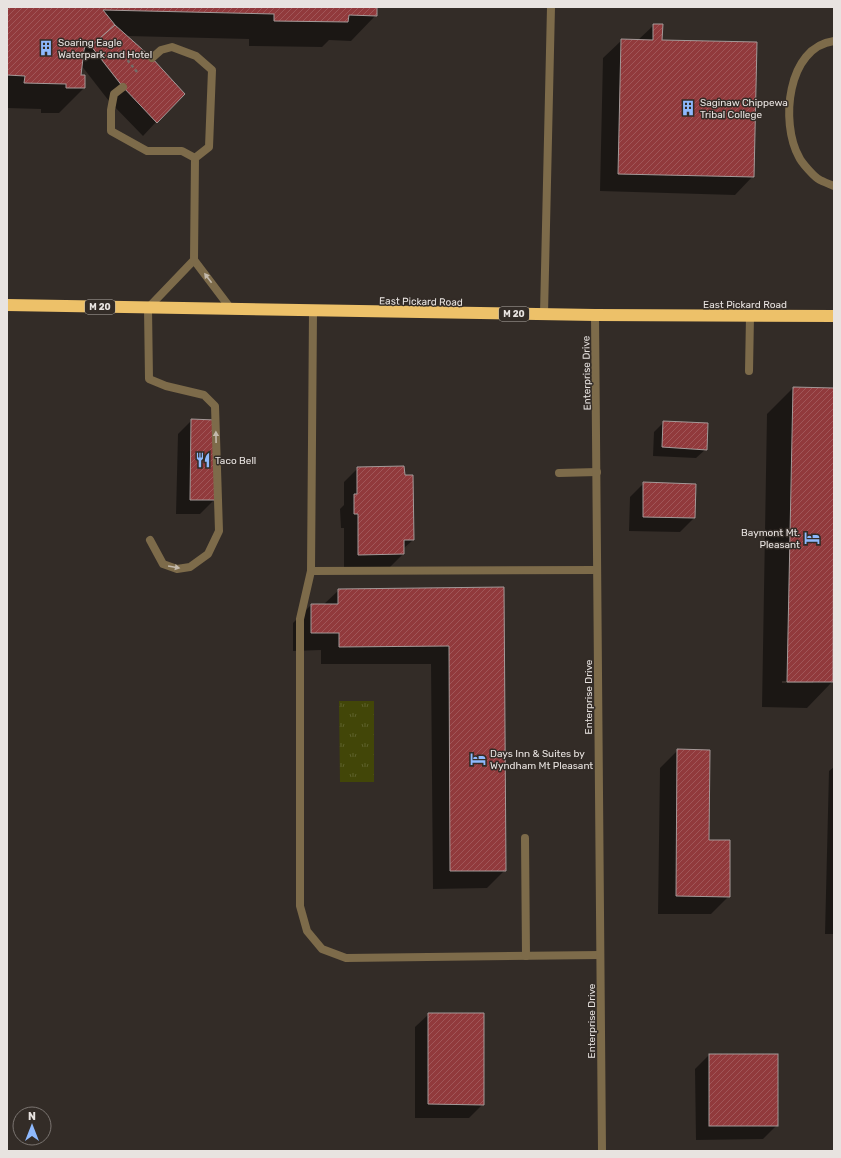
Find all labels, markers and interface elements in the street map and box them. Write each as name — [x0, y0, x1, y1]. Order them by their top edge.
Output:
place label: Soaring Eagle Waterpark and Hotel — [58, 37, 152, 61]
building icon: Soaring Eagle Waterpark and Hotel — [37, 39, 55, 57]
place label: Saginaw Chippewa Tribal College — [700, 97, 788, 121]
building icon: Saginaw Chippewa Tribal College — [679, 99, 697, 117]
one-way arrow — [204, 273, 212, 283]
street label: East Pickard Road — [379, 295, 463, 309]
street label: East Pickard Road — [703, 299, 787, 311]
road number: M 20 — [85, 300, 115, 314]
road number: M 20 — [499, 307, 529, 321]
street label: Enterprise Drive — [580, 335, 594, 410]
one-way arrow — [213, 430, 219, 443]
restaurant icon: Taco Bell — [194, 451, 212, 469]
place label: Taco Bell — [215, 455, 256, 467]
place label: Baymont Mt. Pleasant — [741, 527, 800, 551]
hotel icon: Baymont Mt. Pleasant — [803, 529, 821, 547]
one-way arrow — [168, 564, 180, 570]
street label: Enterprise Drive — [583, 659, 595, 734]
place label: Days Inn & Suites by Wyndham Mt Pleasant — [490, 748, 593, 772]
hotel icon: Days Inn & Suites by Wyndham Mt Pleasant — [469, 750, 487, 768]
street label: Enterprise Drive — [586, 983, 598, 1058]
north arrow — [12, 1106, 52, 1146]
text: N — [28, 1110, 36, 1123]

